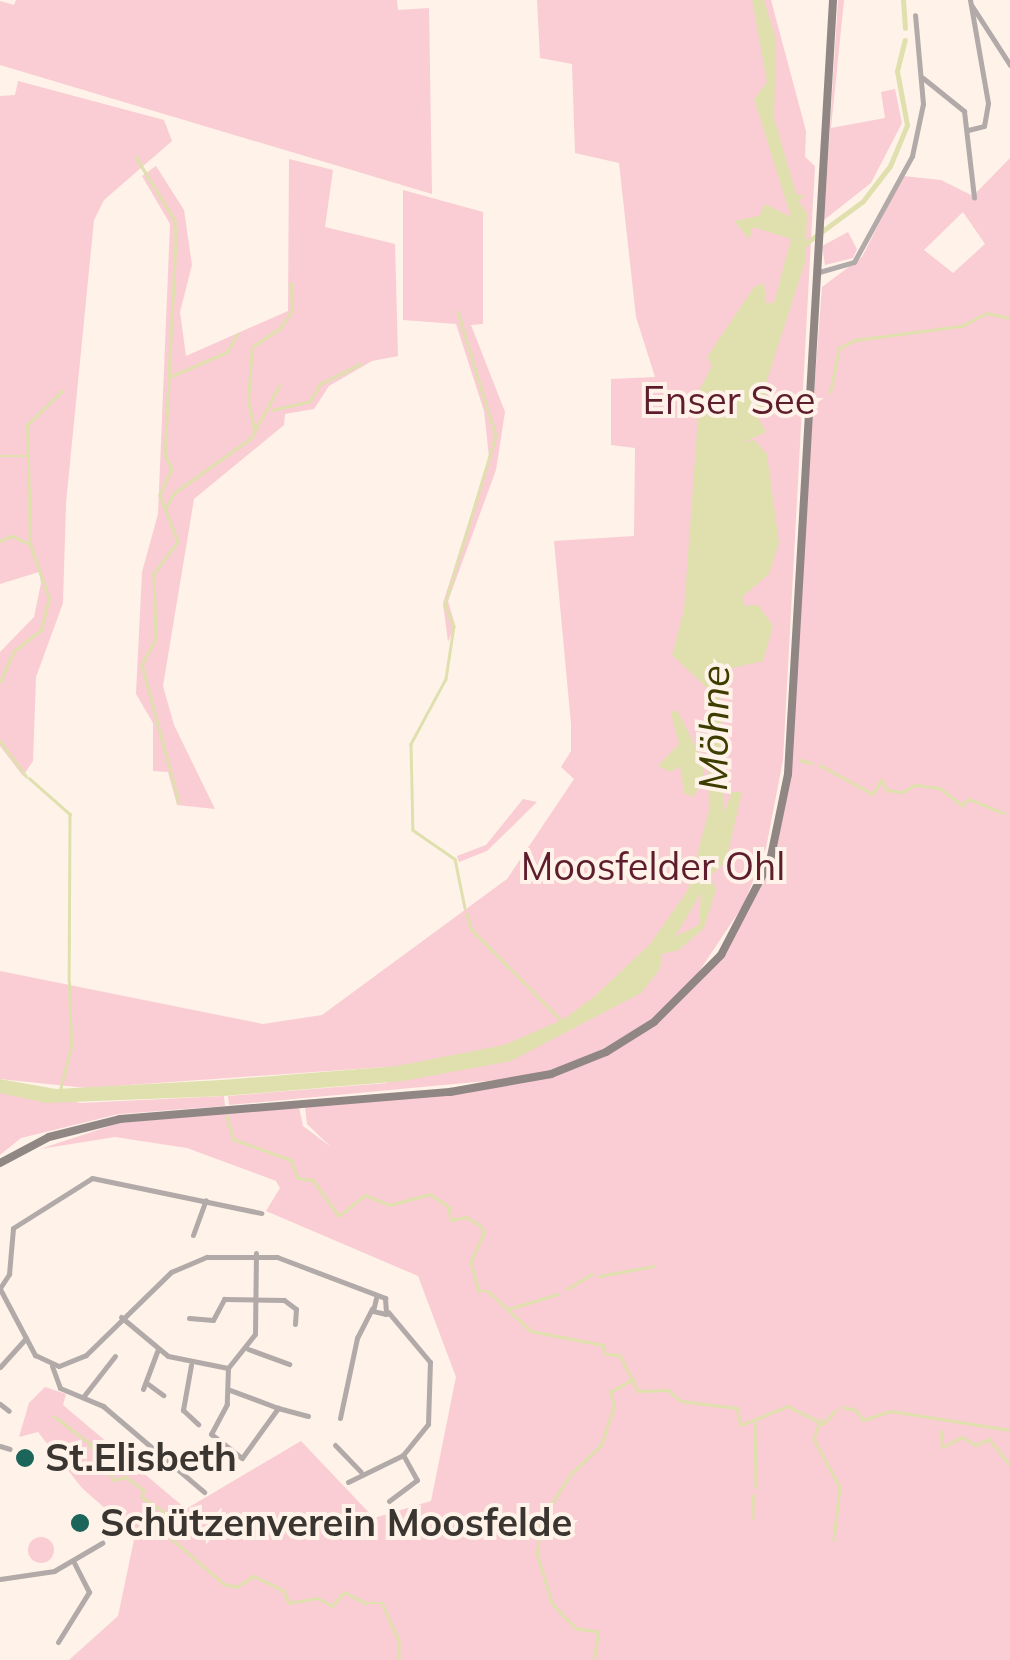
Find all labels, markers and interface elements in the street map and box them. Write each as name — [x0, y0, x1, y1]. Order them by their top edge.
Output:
park label: Enser See — [643, 378, 815, 424]
water label: Möhne — [688, 665, 738, 791]
park label: Moosfelder Ohl — [521, 844, 785, 890]
place label: St.Elisbeth — [45, 1435, 237, 1481]
marker: St.Elisbeth — [14, 1447, 36, 1469]
place label: Schützenverein Moosfelde — [100, 1500, 572, 1546]
marker: Schützenverein Moosfelde — [69, 1512, 91, 1534]

